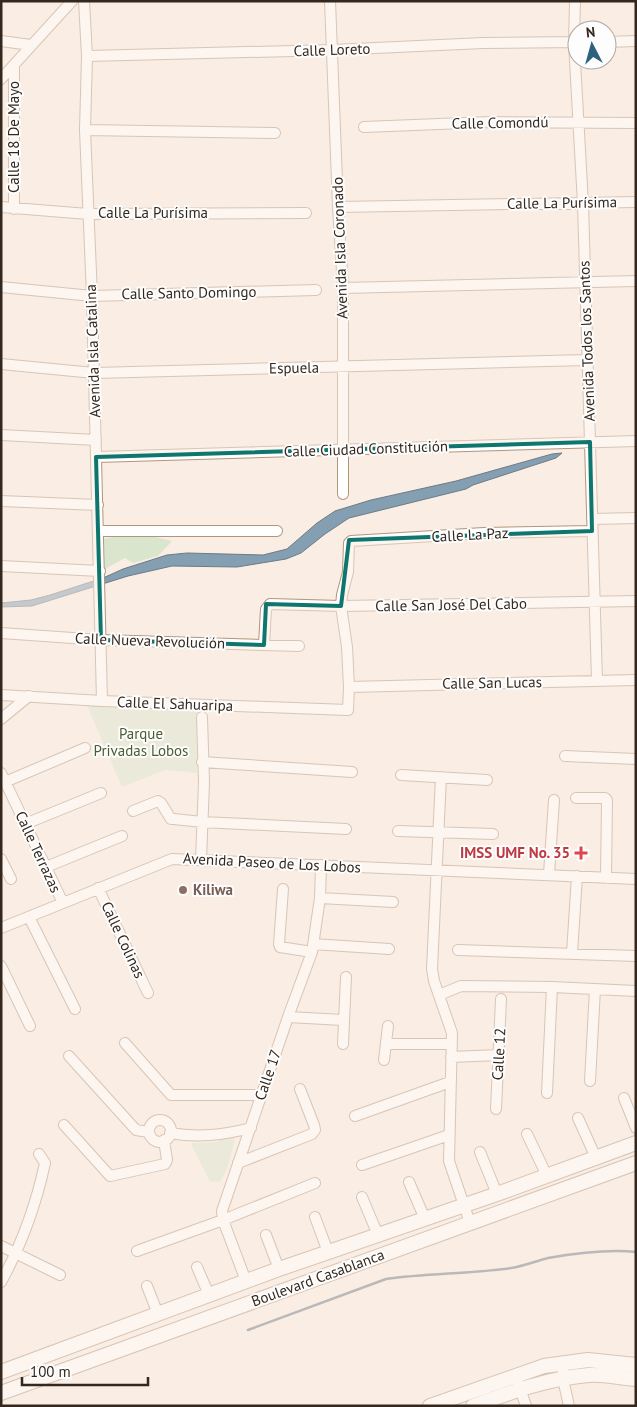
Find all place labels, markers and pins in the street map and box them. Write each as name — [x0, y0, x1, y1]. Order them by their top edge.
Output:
place label: IMSS UMF No. 35 — [460, 843, 570, 862]
marker: IMSS UMF No. 35 — [574, 846, 588, 860]
place label: Kiliwa — [193, 880, 233, 899]
marker: Kiliwa — [177, 884, 189, 896]

